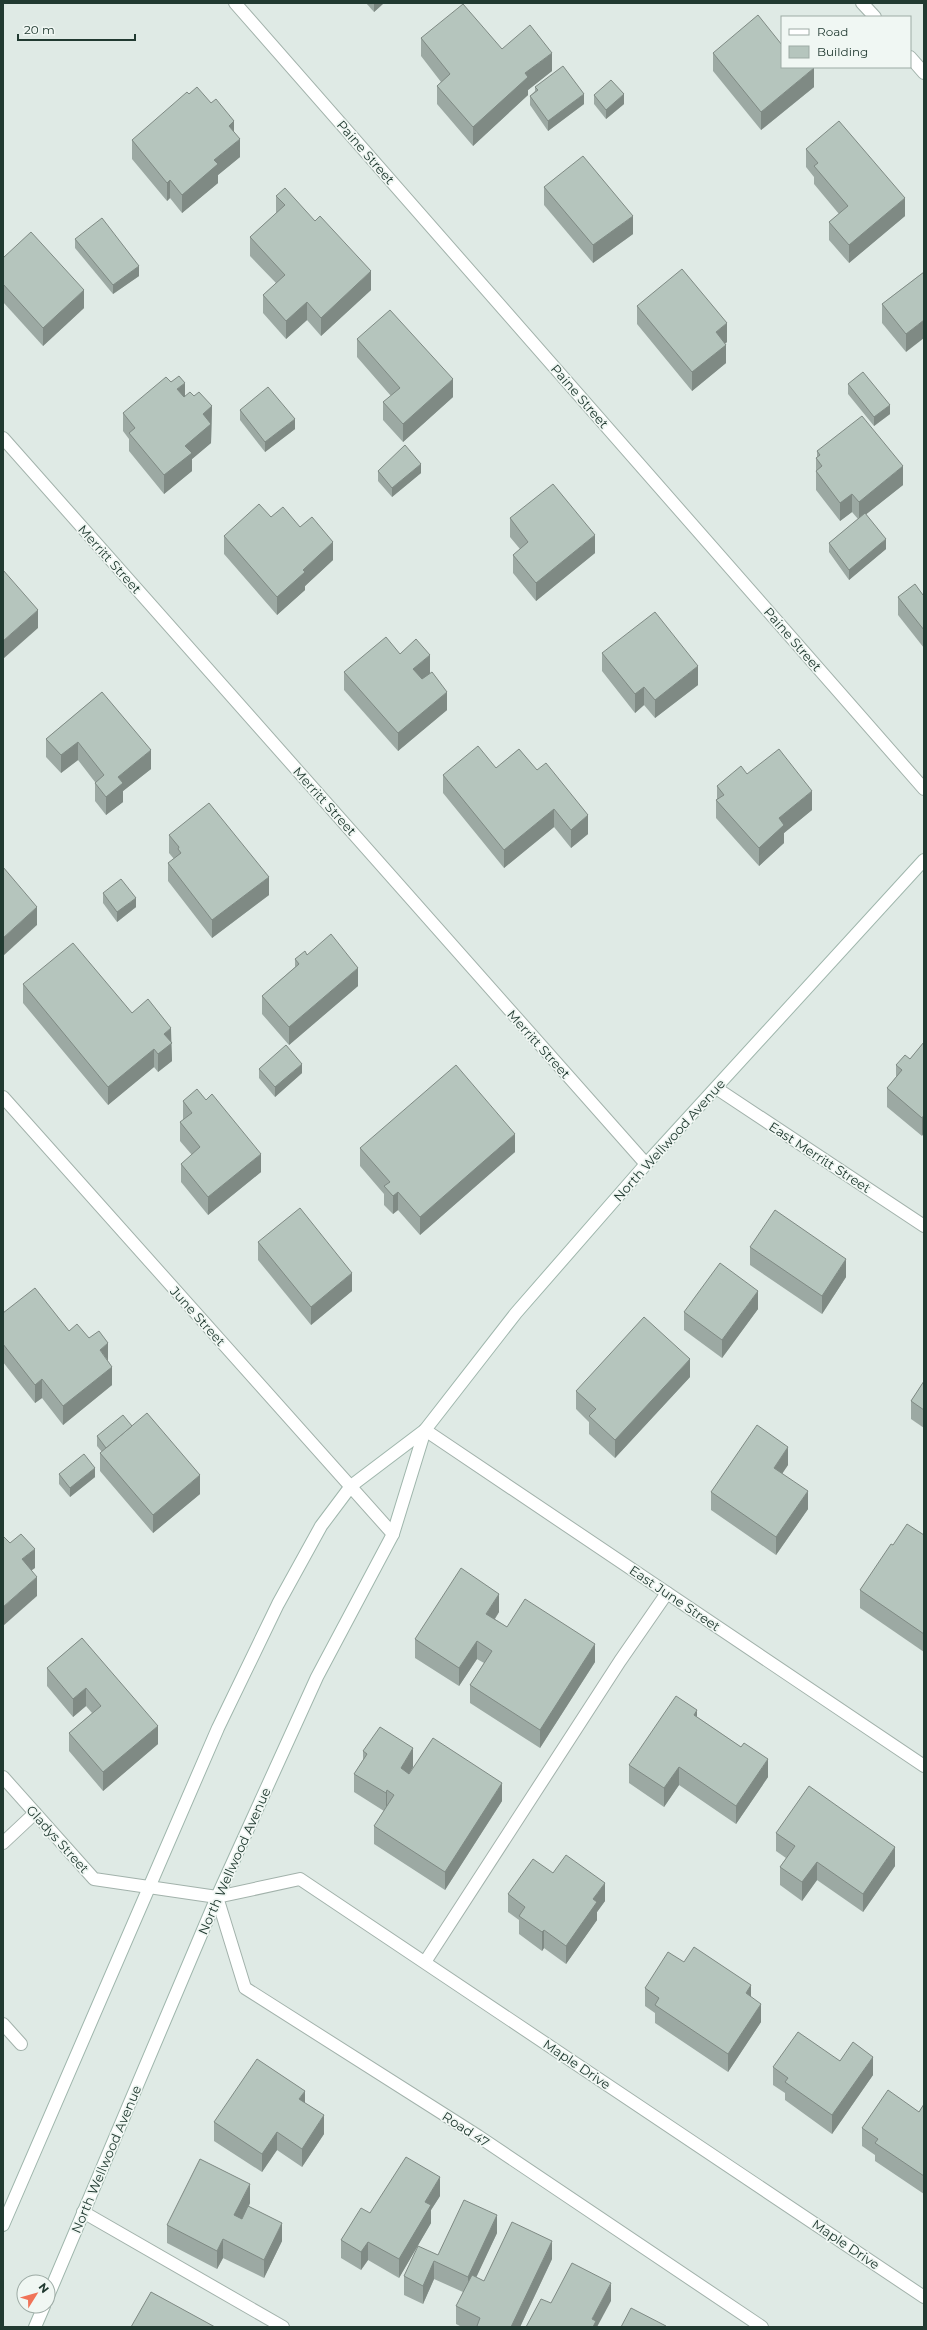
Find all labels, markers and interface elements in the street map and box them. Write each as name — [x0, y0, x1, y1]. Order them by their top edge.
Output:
scale bar — [18, 16, 135, 42]
legend — [781, 16, 911, 68]
text: 20 m — [24, 22, 55, 37]
text: Road — [817, 24, 848, 39]
text: Building — [817, 44, 868, 59]
street label: Paine Street — [334, 117, 398, 187]
street label: Paine Street — [548, 361, 612, 431]
street label: Merritt Street — [75, 521, 145, 597]
street label: Paine Street — [761, 604, 825, 674]
street label: Merritt Street — [290, 763, 360, 839]
street label: Merritt Street — [504, 1006, 574, 1082]
street label: North Wellwood Avenue — [610, 1075, 728, 1204]
street label: East Merritt Street — [766, 1118, 874, 1196]
street label: June Street — [166, 1282, 229, 1349]
street label: East June Street — [627, 1562, 723, 1634]
street label: North Wellwood Avenue — [194, 1785, 274, 1937]
street label: Gladys Street — [23, 1802, 93, 1876]
street label: Maple Drive — [540, 2036, 614, 2092]
street label: North Wellwood Avenue — [68, 2083, 144, 2235]
street label: Road 47 — [439, 2108, 493, 2150]
street label: Maple Drive — [809, 2216, 883, 2272]
north arrow — [16, 2274, 56, 2314]
text: N — [36, 2280, 52, 2296]

